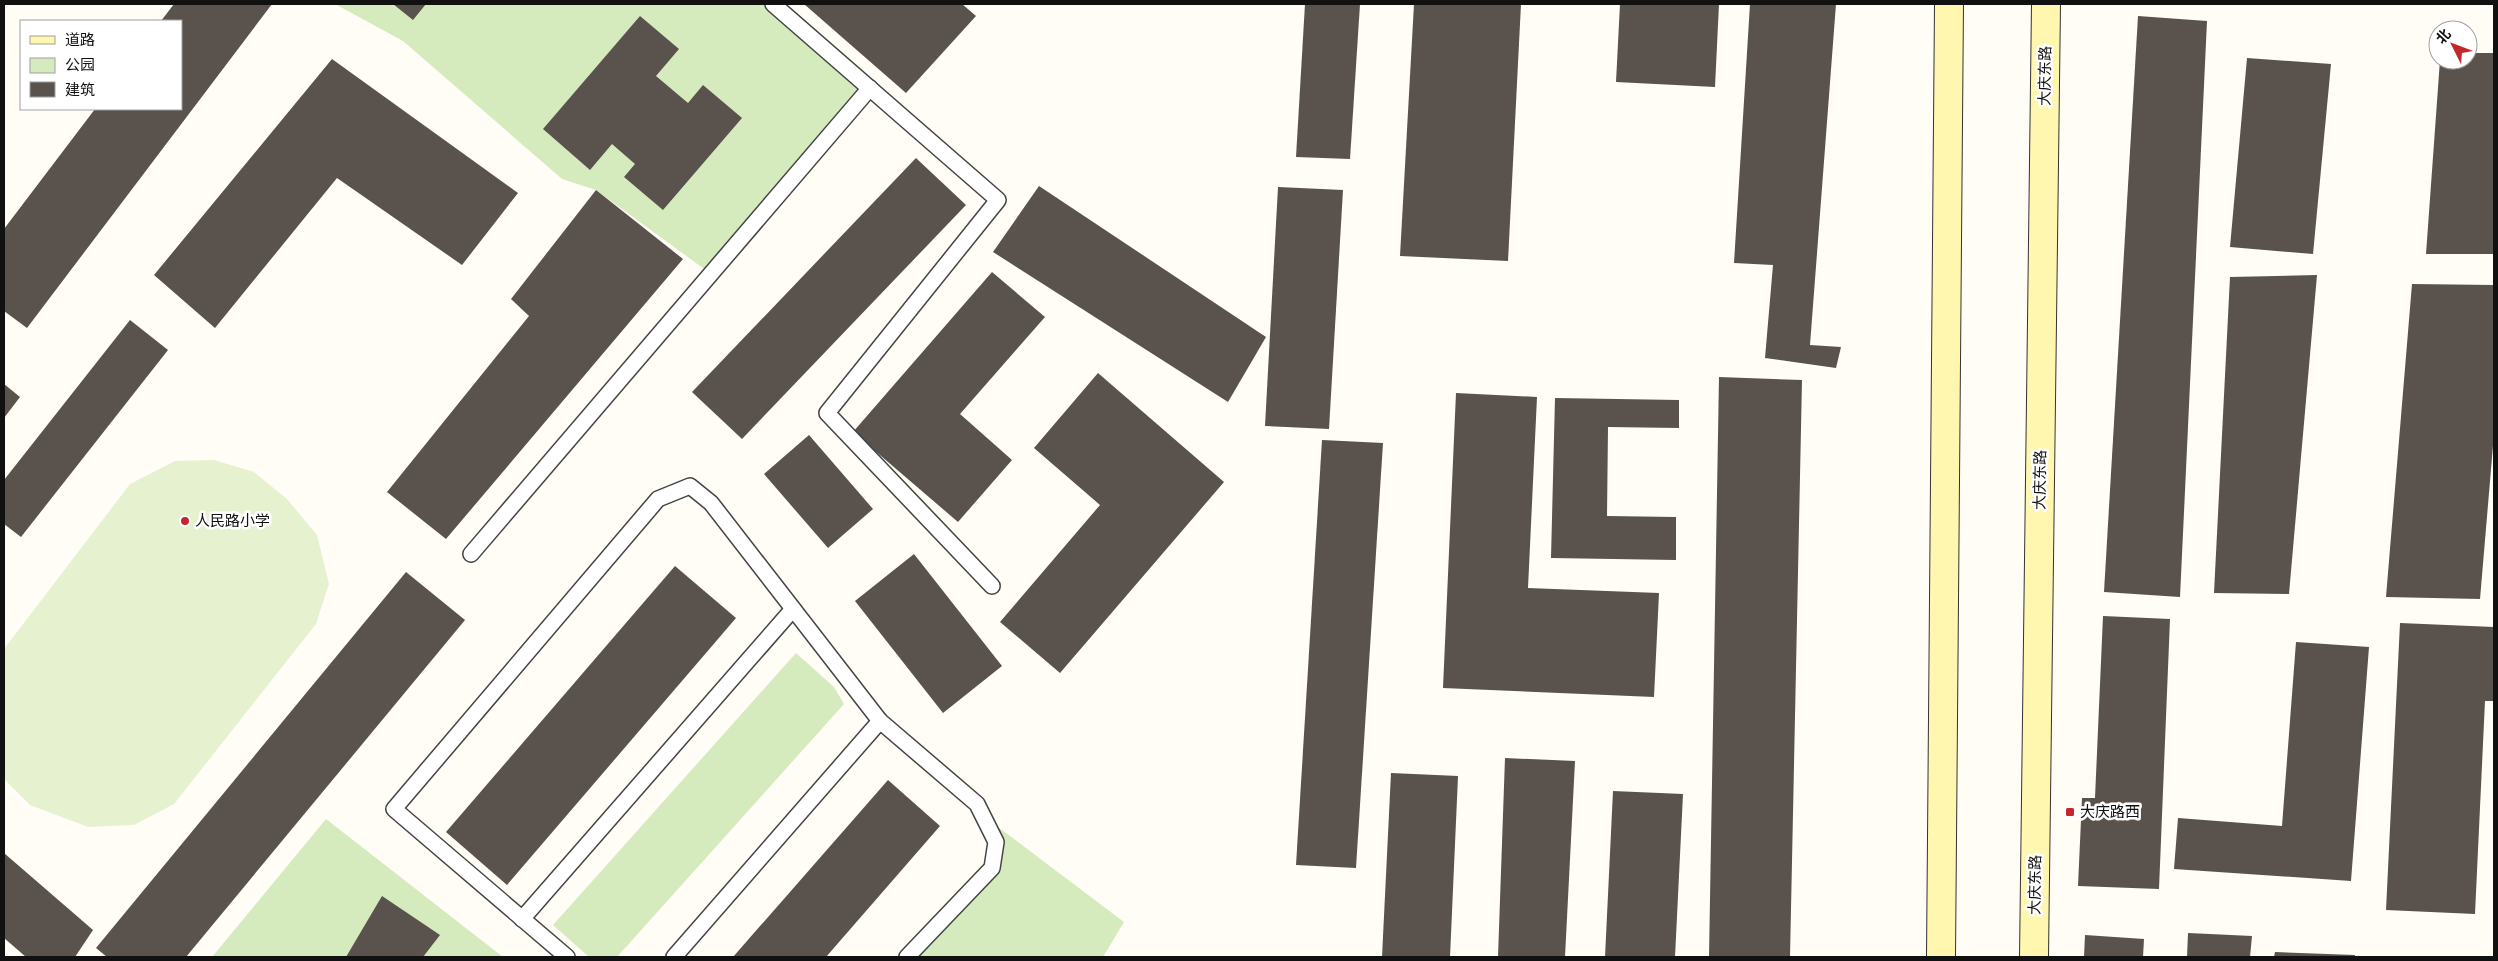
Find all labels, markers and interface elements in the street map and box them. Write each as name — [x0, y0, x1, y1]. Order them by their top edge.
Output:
legend — [20, 20, 182, 110]
north arrow — [2428, 20, 2478, 70]
text: 北 — [2430, 24, 2455, 48]
text: 道路 — [65, 28, 95, 49]
street label: 大庆东路 — [2032, 46, 2055, 106]
text: 公园 — [65, 53, 95, 74]
text: 建筑 — [65, 78, 95, 99]
street label: 大庆东路 — [2027, 450, 2050, 510]
place label: 人民路小学 — [195, 509, 270, 530]
marker: 人民路小学 — [179, 515, 191, 527]
place label: 大庆路西 — [2080, 800, 2140, 821]
marker: 大庆路西 — [2064, 806, 2076, 818]
street label: 大庆东路 — [2022, 855, 2045, 915]

